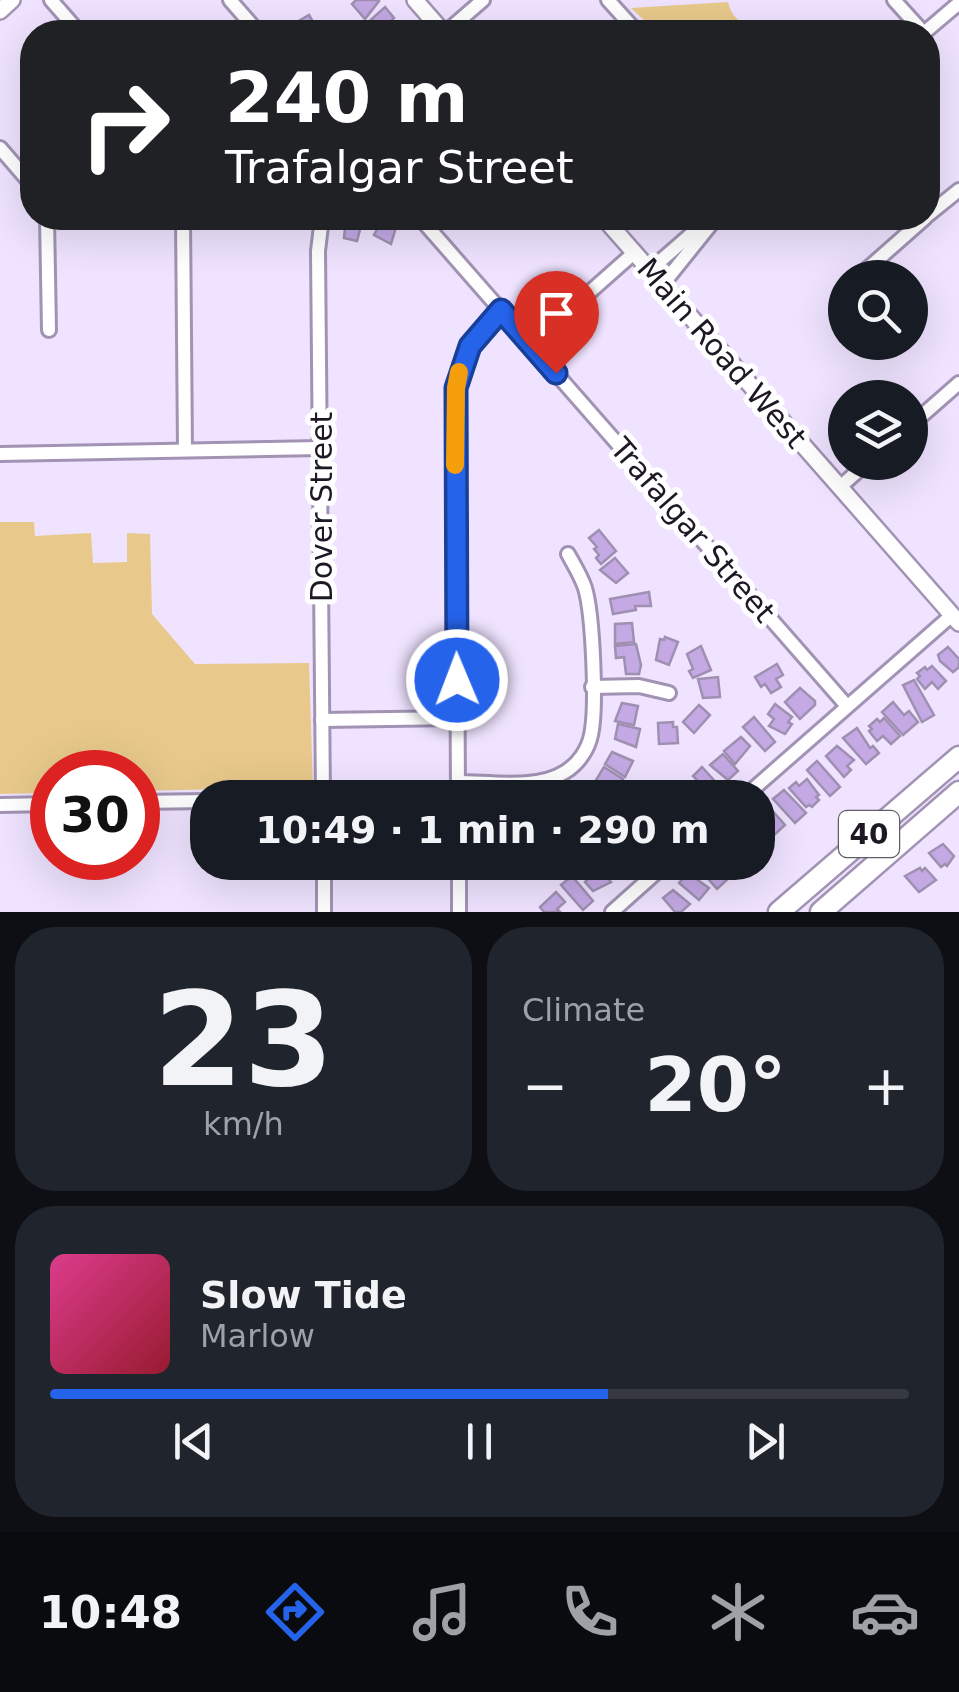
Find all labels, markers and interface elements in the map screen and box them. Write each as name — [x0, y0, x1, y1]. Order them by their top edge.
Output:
text: 240 m — [225, 57, 468, 139]
icon: right — [60, 60, 190, 190]
text: Trafalgar Street — [225, 141, 574, 194]
street label: Main Road West — [630, 251, 814, 455]
map controls — [828, 260, 928, 480]
button: search — [828, 260, 928, 360]
pin — [514, 271, 599, 374]
icon: arrive — [529, 286, 584, 341]
button: layers — [828, 380, 928, 480]
street label: Dover Street — [304, 411, 339, 602]
street label: Trafalgar Street — [603, 430, 783, 629]
position arrow — [405, 628, 509, 732]
speed limit sign: 30 — [30, 750, 160, 880]
text: 10:49 · 1 min · 290 m — [255, 808, 710, 852]
road number: 40 — [839, 811, 899, 857]
text: 23 — [153, 964, 334, 1116]
text: Climate — [522, 991, 645, 1029]
text: 20° — [645, 1041, 786, 1129]
text: − — [522, 1054, 568, 1118]
text: + — [863, 1054, 909, 1118]
text: km/h — [203, 1105, 284, 1143]
text: Slow Tide — [200, 1273, 407, 1317]
text: Marlow — [200, 1317, 315, 1355]
icon: previous — [166, 1414, 221, 1469]
icon: pause — [452, 1414, 507, 1469]
icon: next — [738, 1414, 793, 1469]
icon: directions — [260, 1577, 330, 1647]
icon: music — [407, 1577, 477, 1647]
icon: phone — [555, 1577, 625, 1647]
icon: climate — [703, 1577, 773, 1647]
icon: car — [850, 1577, 920, 1647]
text: 10:48 — [39, 1586, 182, 1639]

